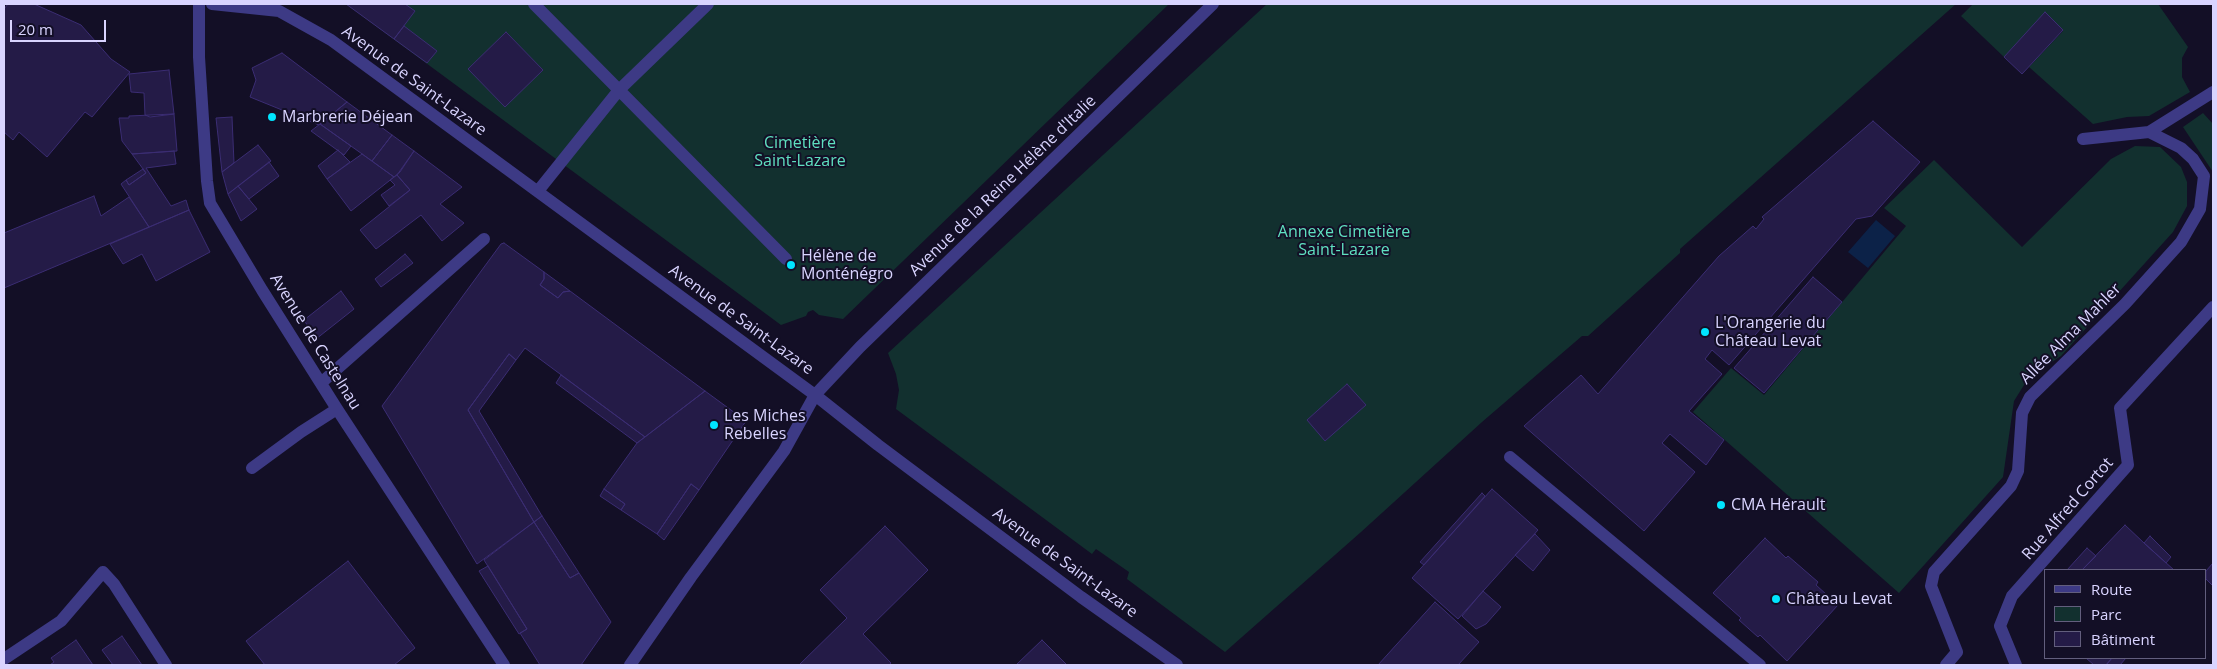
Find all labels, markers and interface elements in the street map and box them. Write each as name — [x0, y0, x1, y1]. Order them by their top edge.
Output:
scale bar — [12, 10, 109, 42]
text: 20 m — [18, 19, 53, 39]
street label: Avenue de Saint-Lazare — [338, 22, 490, 140]
street label: Avenue de la Reine Hélène d'Italie — [906, 92, 1100, 280]
place label: Marbrerie Déjean — [282, 107, 413, 127]
marker: Marbrerie Déjean — [266, 111, 278, 123]
park label: Cimetière Saint-Lazare — [754, 133, 846, 171]
park label: Annexe Cimetière Saint-Lazare — [1278, 222, 1410, 260]
place label: Hélène de Monténégro — [801, 246, 893, 284]
marker: Hélène de Monténégro — [785, 259, 797, 271]
street label: Avenue de Saint-Lazare — [665, 261, 817, 379]
street label: Avenue de Castelnau — [265, 271, 365, 413]
street label: Allée Alma Mahler — [2016, 279, 2126, 389]
place label: L'Orangerie du Château Levat — [1715, 313, 1826, 351]
marker: L'Orangerie du Château Levat — [1699, 326, 1711, 338]
place label: Les Miches Rebelles — [724, 406, 806, 444]
marker: Les Miches Rebelles — [708, 419, 720, 431]
street label: Rue Alfred Cortot — [2018, 454, 2118, 564]
place label: CMA Hérault — [1731, 495, 1826, 515]
marker: CMA Hérault — [1715, 499, 1727, 511]
street label: Avenue de Saint-Lazare — [989, 504, 1141, 622]
legend — [2044, 569, 2207, 659]
text: Route — [2091, 579, 2132, 599]
place label: Château Levat — [1786, 589, 1892, 609]
marker: Château Levat — [1770, 593, 1782, 605]
text: Parc — [2091, 604, 2122, 624]
text: Bâtiment — [2091, 629, 2155, 649]

